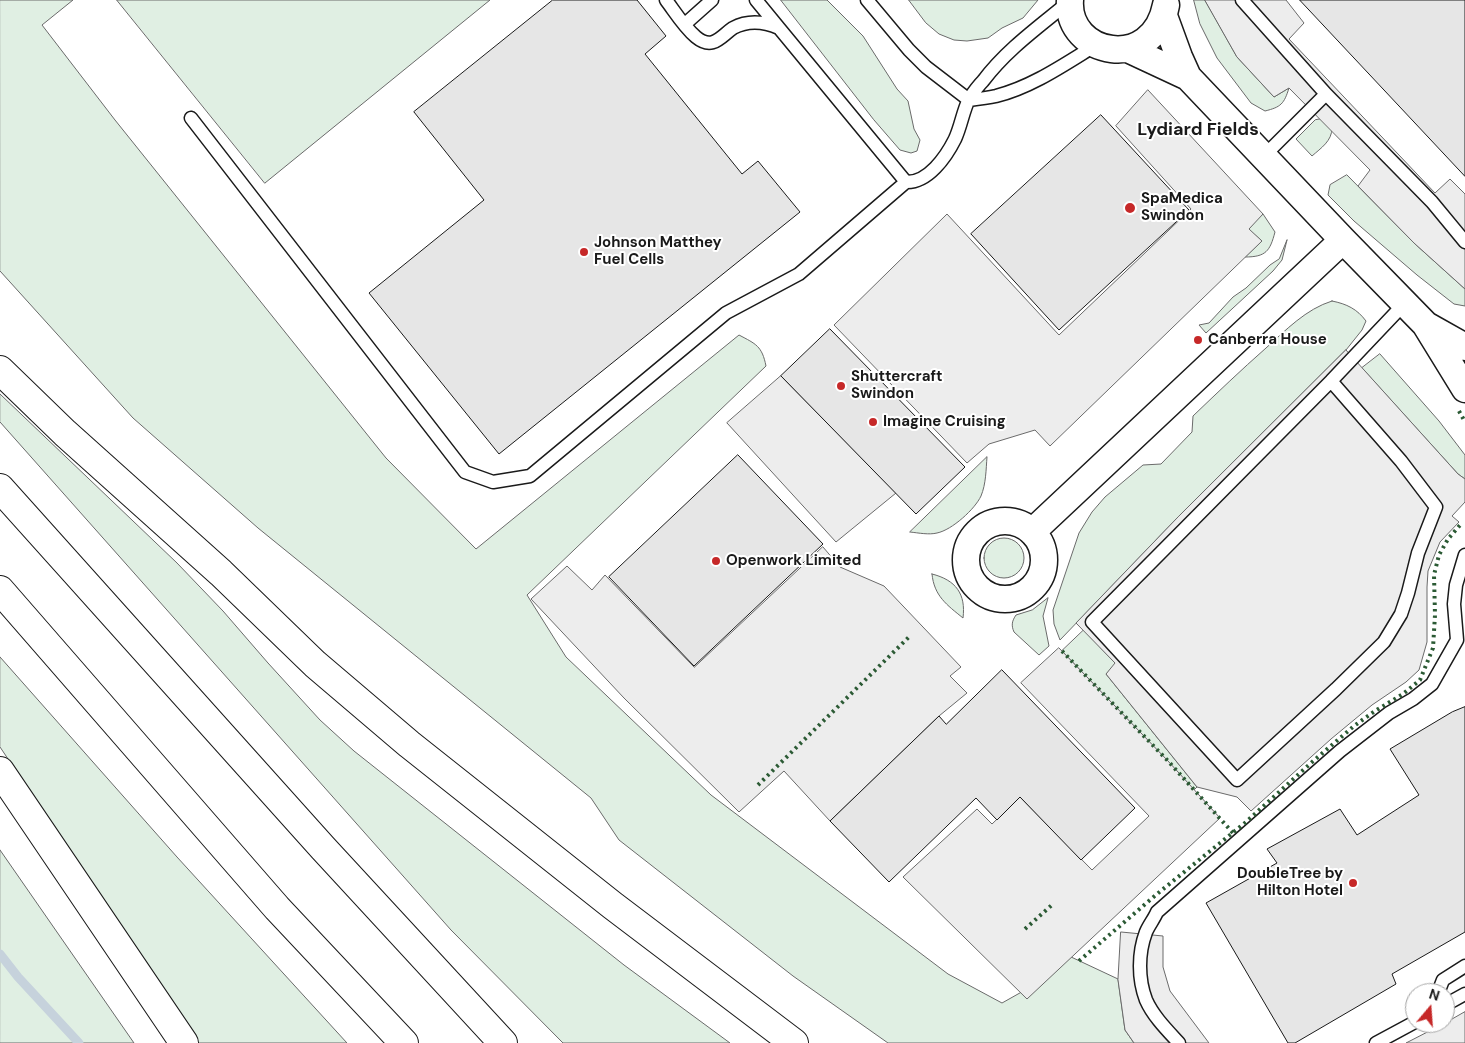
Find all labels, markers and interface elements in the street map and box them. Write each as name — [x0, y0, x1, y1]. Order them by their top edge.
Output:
district label: Lydiard Fields — [1137, 119, 1259, 141]
place label: SpaMedica Swindon — [1141, 190, 1223, 225]
marker: SpaMedica Swindon — [1123, 201, 1137, 215]
place label: Johnson Matthey Fuel Cells — [594, 234, 722, 269]
marker: Johnson Matthey Fuel Cells — [578, 246, 590, 258]
place label: Canberra House — [1208, 331, 1327, 349]
marker: Canberra House — [1192, 334, 1204, 346]
place label: Shuttercraft Swindon — [851, 368, 943, 403]
marker: Shuttercraft Swindon — [835, 380, 847, 392]
place label: Imagine Cruising — [883, 413, 1006, 431]
marker: Imagine Cruising — [867, 416, 879, 428]
place label: Openwork Limited — [726, 552, 861, 570]
marker: Openwork Limited — [710, 555, 722, 567]
place label: DoubleTree by Hilton Hotel — [1237, 865, 1343, 900]
marker: DoubleTree by Hilton Hotel — [1347, 877, 1359, 889]
north arrow — [1405, 983, 1455, 1033]
text: N — [1427, 985, 1442, 1005]

